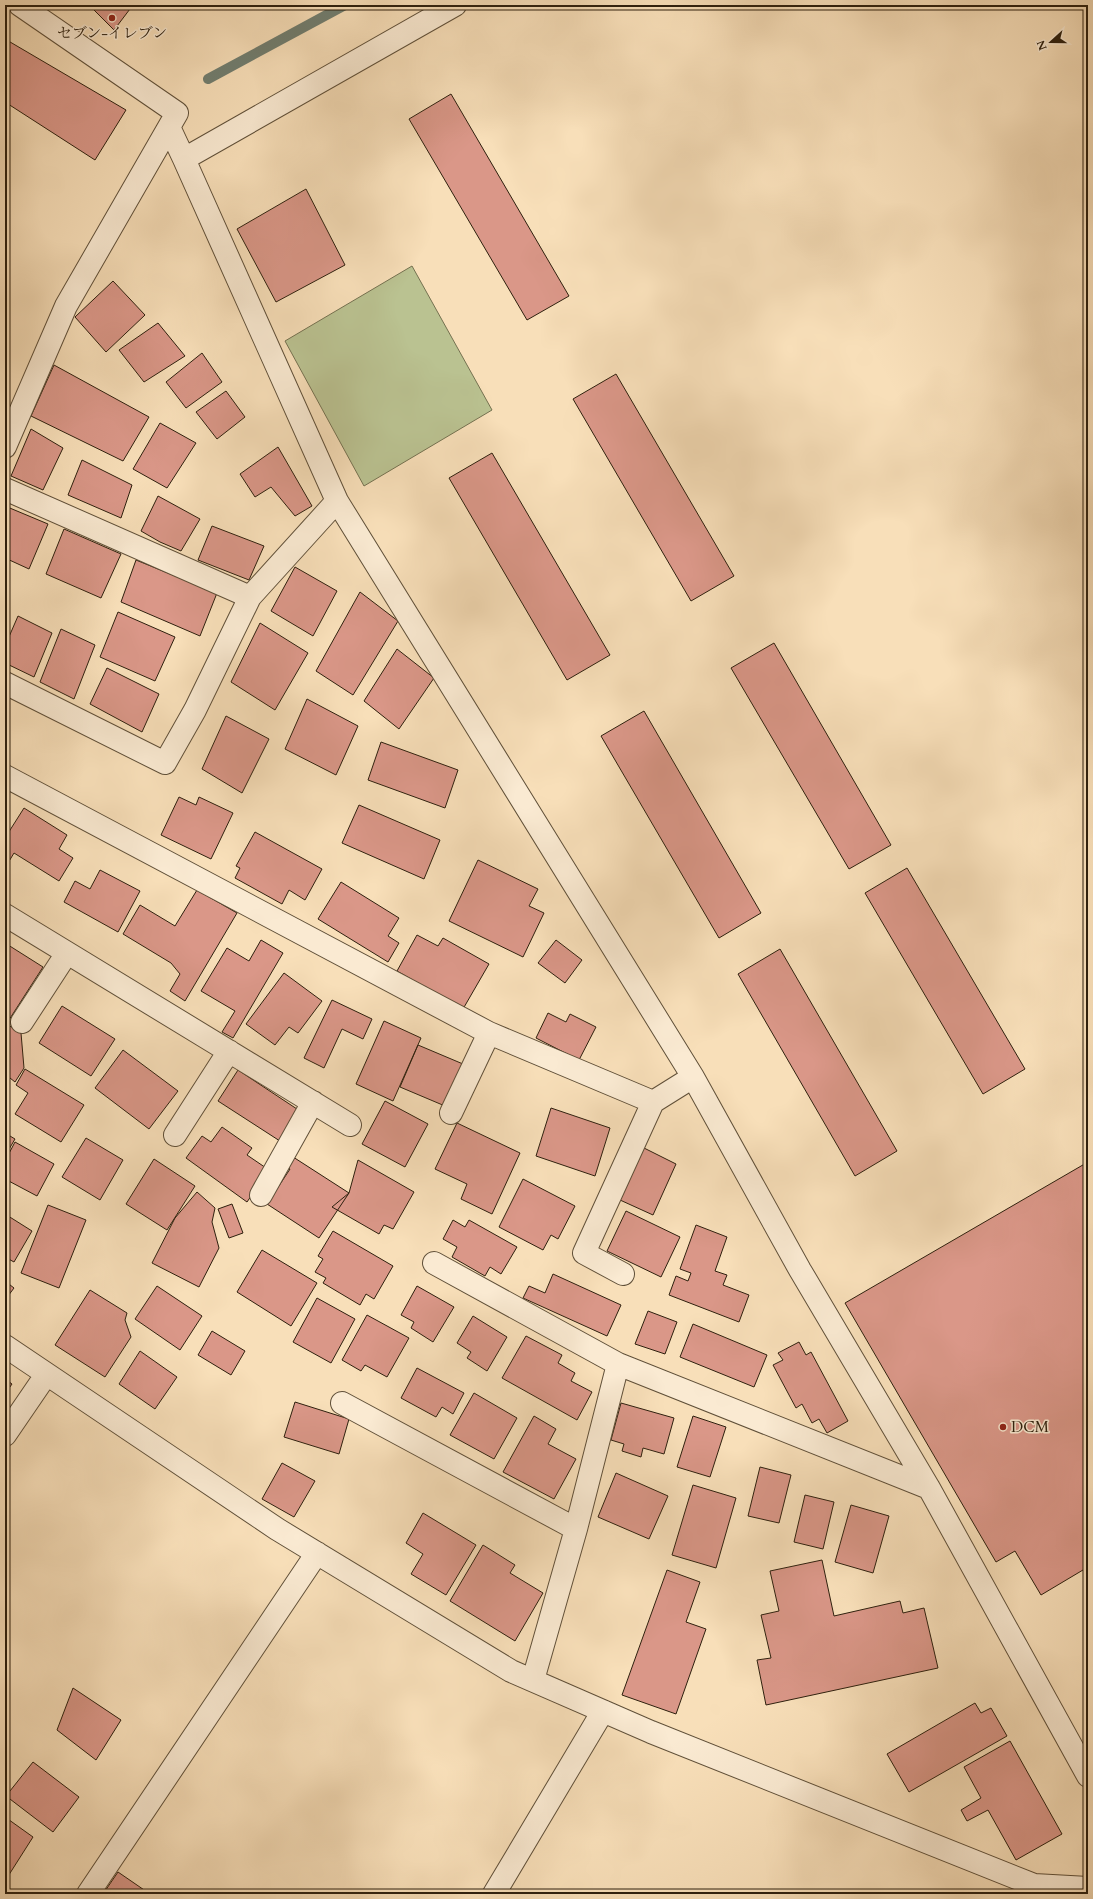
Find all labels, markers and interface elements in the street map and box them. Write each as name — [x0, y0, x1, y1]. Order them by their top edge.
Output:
marker: セブン-イレブン — [107, 13, 117, 23]
north arrow — [1031, 22, 1071, 62]
place label: セブン-イレブン — [57, 23, 167, 43]
text: N — [1033, 38, 1051, 53]
place label: DCM — [1011, 1417, 1049, 1437]
marker: DCM — [998, 1422, 1008, 1432]

